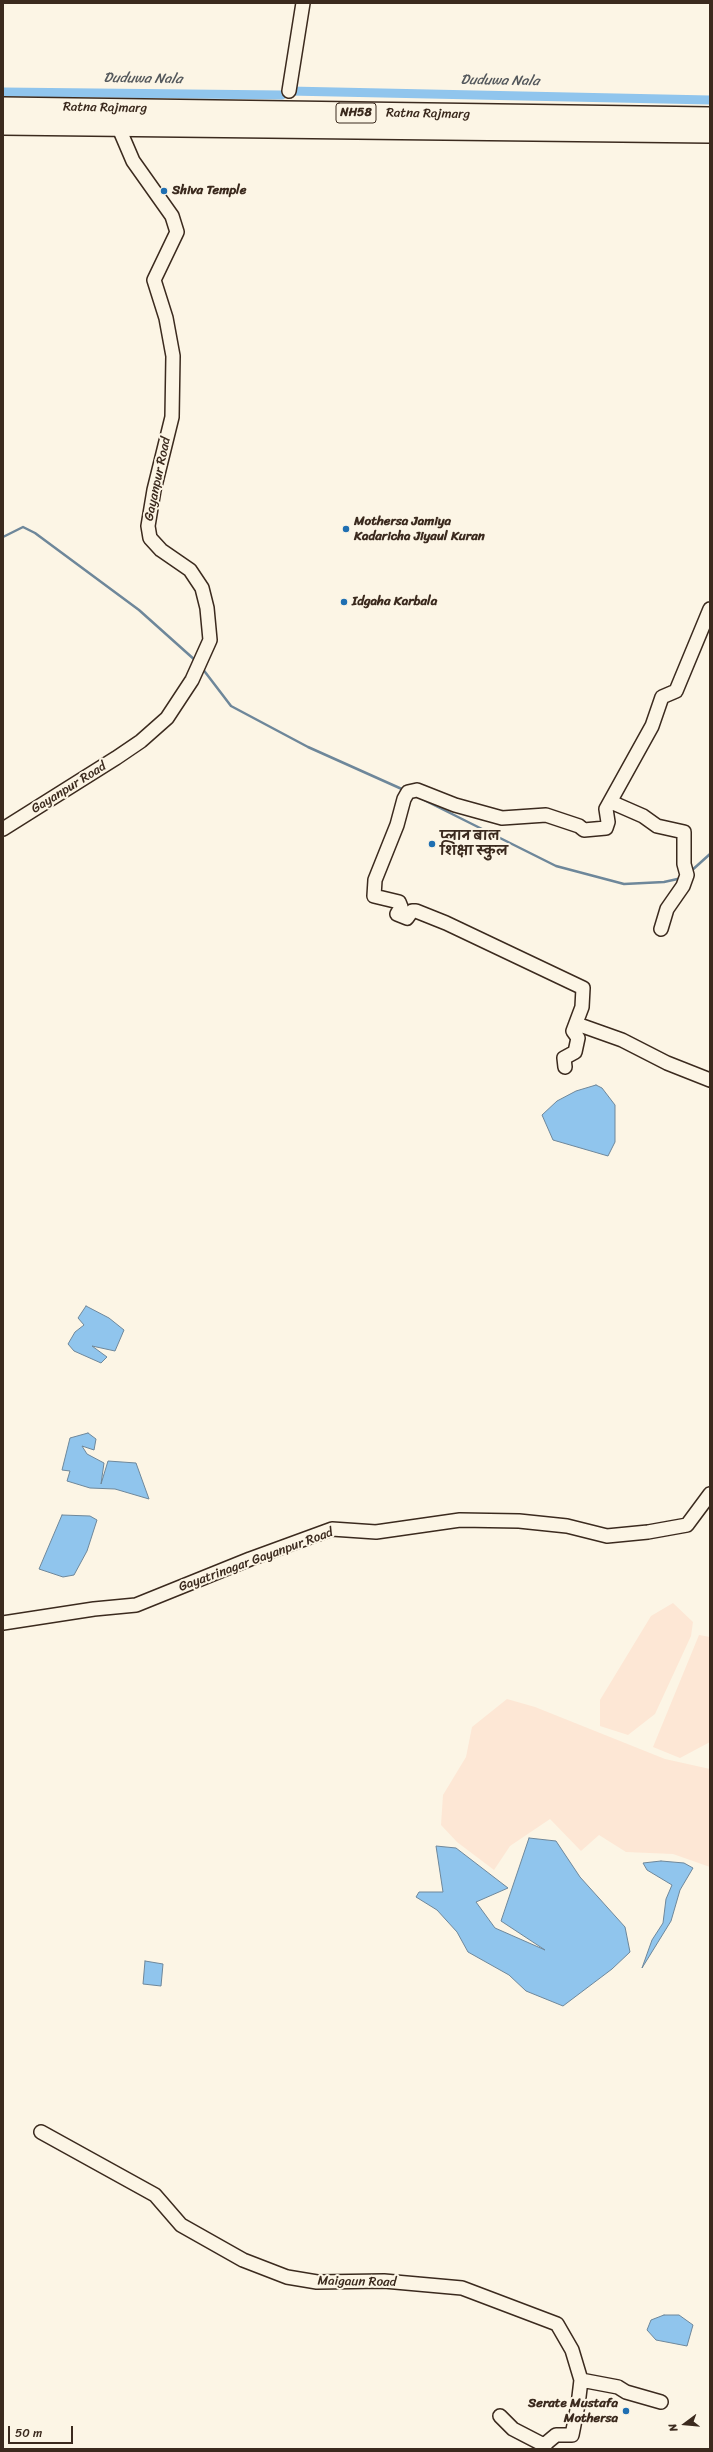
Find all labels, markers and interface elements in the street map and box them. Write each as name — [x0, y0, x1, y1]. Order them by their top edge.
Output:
water label: Duduwa Nala — [103, 70, 183, 88]
water label: Duduwa Nala — [460, 72, 540, 90]
street label: Ratna Rajmarg — [63, 99, 147, 117]
road number: NH58 — [336, 103, 376, 123]
street label: Ratna Rajmarg — [386, 105, 470, 123]
place label: Shiva Temple — [172, 183, 246, 199]
marker: Shiva Temple — [159, 186, 169, 196]
street label: Gayanpur Road — [142, 436, 174, 522]
place label: Mothersa Jamiya Kadaricha Jiyaul Kuran — [354, 514, 485, 545]
marker: Mothersa Jamiya Kadaricha Jiyaul Kuran — [341, 524, 351, 534]
place label: Idgaha Karbala — [352, 594, 437, 610]
marker: Idgaha Karbala — [339, 597, 349, 607]
street label: Gayanpur Road — [29, 759, 109, 817]
place label: प्लान बाल शिक्षा स्कुल — [440, 829, 508, 860]
marker: प्लान बाल शिक्षा स्कुल — [427, 839, 437, 849]
street label: Gayatrinagar Gayanpur Road — [177, 1525, 335, 1595]
street label: Maigaun Road — [317, 2274, 397, 2290]
place label: Serate Mustafa Mothersa — [528, 2396, 618, 2427]
north arrow — [665, 2404, 705, 2444]
marker: Serate Mustafa Mothersa — [621, 2406, 631, 2416]
scale bar — [10, 2418, 75, 2444]
text: N — [663, 2421, 683, 2434]
text: 50 m — [15, 2422, 42, 2444]

